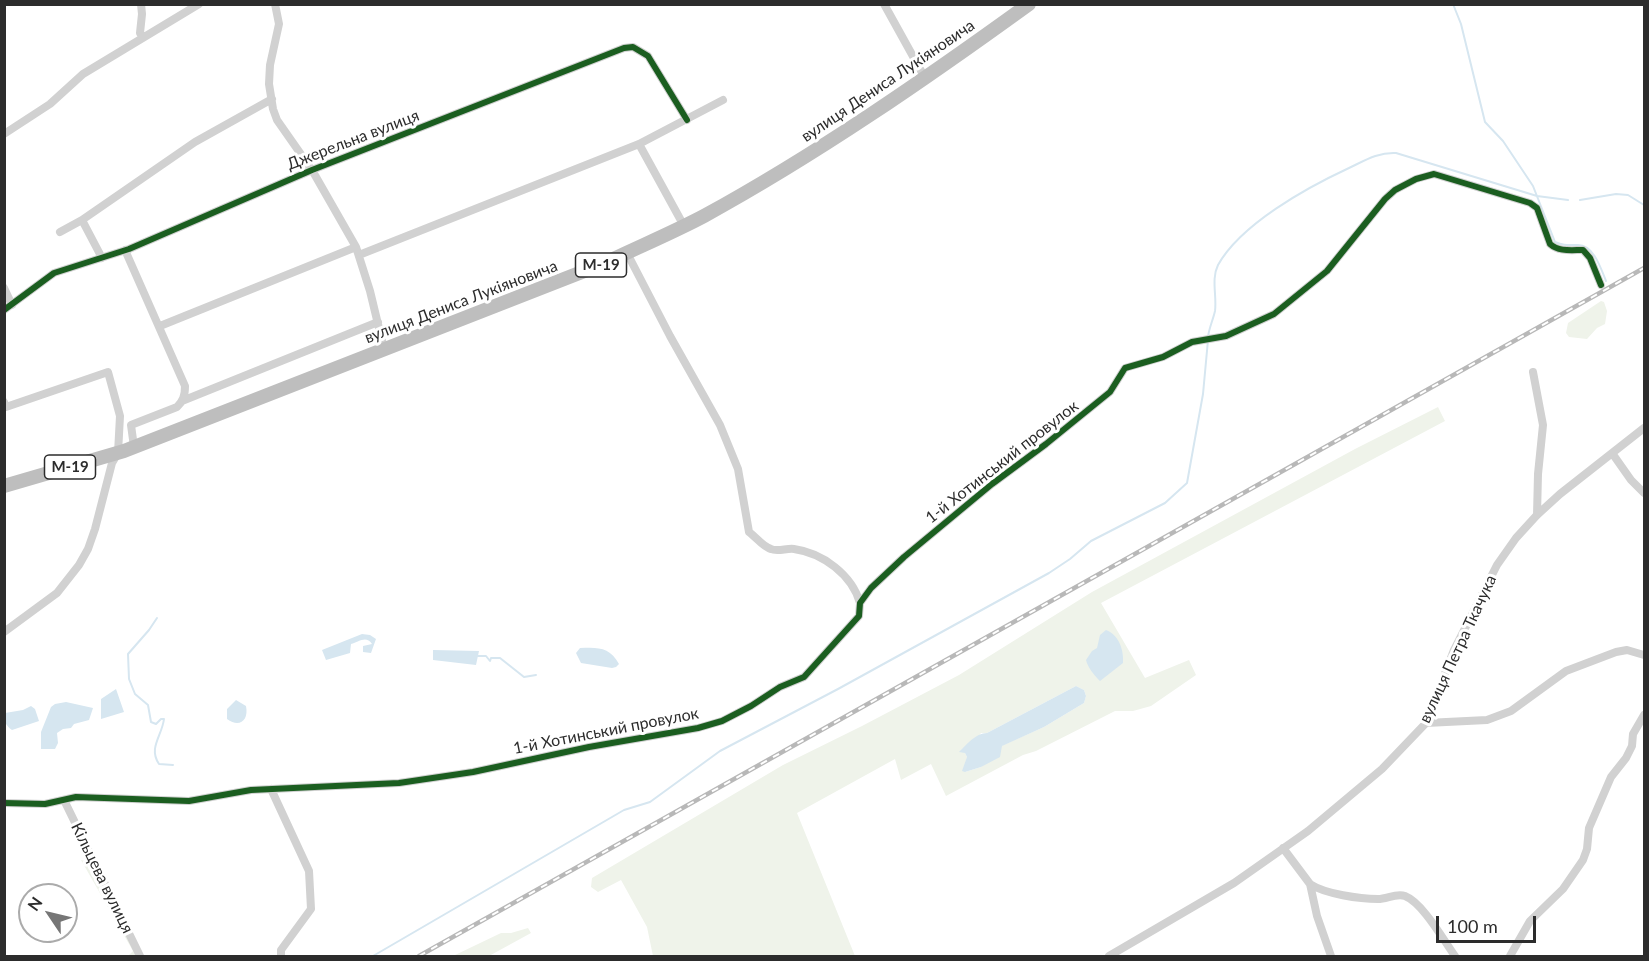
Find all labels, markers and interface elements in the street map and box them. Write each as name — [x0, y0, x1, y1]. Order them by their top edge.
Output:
street label: вулиця Дениса Лукіяновича — [798, 16, 978, 146]
street label: Джерельна вулиця — [284, 106, 422, 174]
road number: М-19 — [576, 253, 626, 277]
street label: вулиця Дениса Лукіяновича — [362, 256, 560, 348]
street label: 1-й Хотинський провулок — [922, 396, 1082, 528]
road number: М-19 — [44, 455, 96, 479]
street label: вулиця Петра Ткачука — [1415, 572, 1501, 726]
street label: 1-й Хотинський провулок — [512, 704, 700, 758]
street label: Кільцева вулиця — [67, 819, 137, 937]
north arrow — [18, 883, 78, 943]
text: N — [23, 893, 46, 914]
scale bar — [1439, 904, 1540, 942]
text: 100 m — [1447, 915, 1498, 937]

